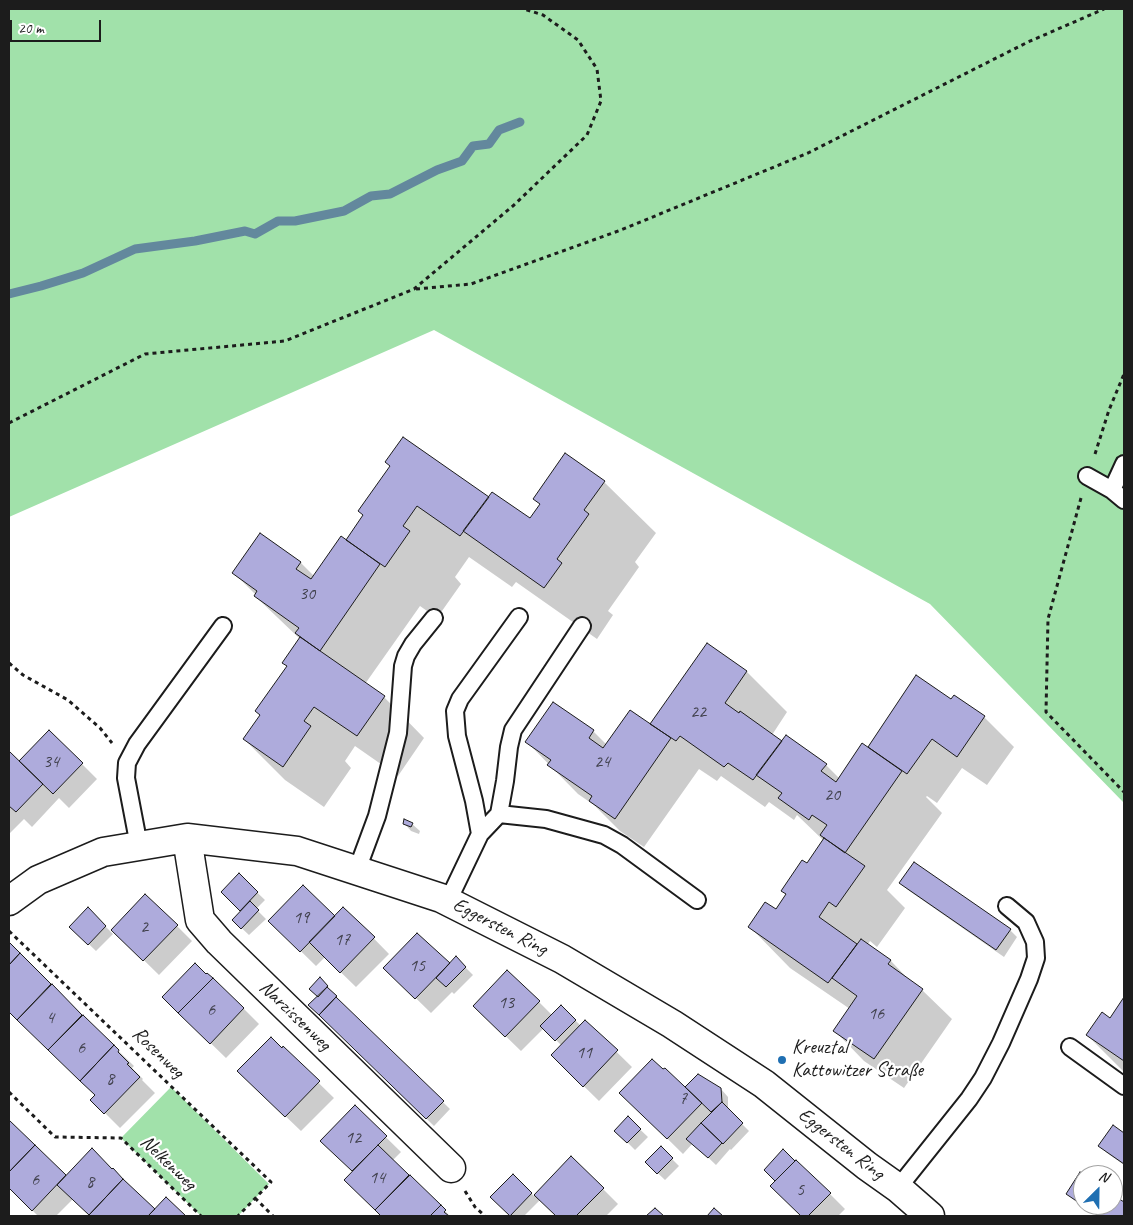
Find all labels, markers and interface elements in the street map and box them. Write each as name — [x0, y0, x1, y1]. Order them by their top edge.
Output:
scale bar — [12, 10, 104, 42]
text: 20 m — [18, 19, 44, 38]
house number: 30 — [299, 583, 315, 605]
house number: 22 — [690, 701, 706, 723]
house number: 34 — [43, 751, 59, 773]
house number: 24 — [594, 751, 610, 773]
house number: 20 — [824, 784, 840, 806]
street label: Eggersten Ring — [449, 893, 551, 961]
house number: 19 — [293, 907, 309, 929]
house number: 2 — [140, 916, 148, 938]
house number: 17 — [334, 929, 350, 951]
house number: 15 — [409, 955, 425, 977]
street label: Narzissenweg — [254, 976, 336, 1056]
house number: 13 — [498, 992, 514, 1014]
house number: 6 — [207, 999, 215, 1021]
house number: 16 — [868, 1003, 884, 1025]
house number: 4 — [46, 1007, 54, 1029]
street label: Rosenweg — [127, 1022, 189, 1084]
place label: Kreuztal Kattowitzer Straße — [792, 1036, 923, 1083]
house number: 6 — [77, 1037, 85, 1059]
house number: 11 — [576, 1042, 592, 1064]
marker: Kreuztal Kattowitzer Straße — [776, 1054, 788, 1066]
house number: 8 — [106, 1068, 114, 1090]
house number: 7 — [679, 1088, 687, 1110]
street label: Eggersten Ring — [793, 1103, 889, 1185]
house number: 12 — [345, 1127, 361, 1149]
street label: Nelkenweg — [135, 1130, 201, 1196]
north arrow — [1073, 1165, 1123, 1215]
house number: 14 — [369, 1167, 385, 1189]
text: N — [1096, 1167, 1111, 1186]
house number: 6 — [31, 1169, 39, 1191]
house number: 8 — [86, 1171, 94, 1193]
house number: 5 — [796, 1179, 804, 1201]

